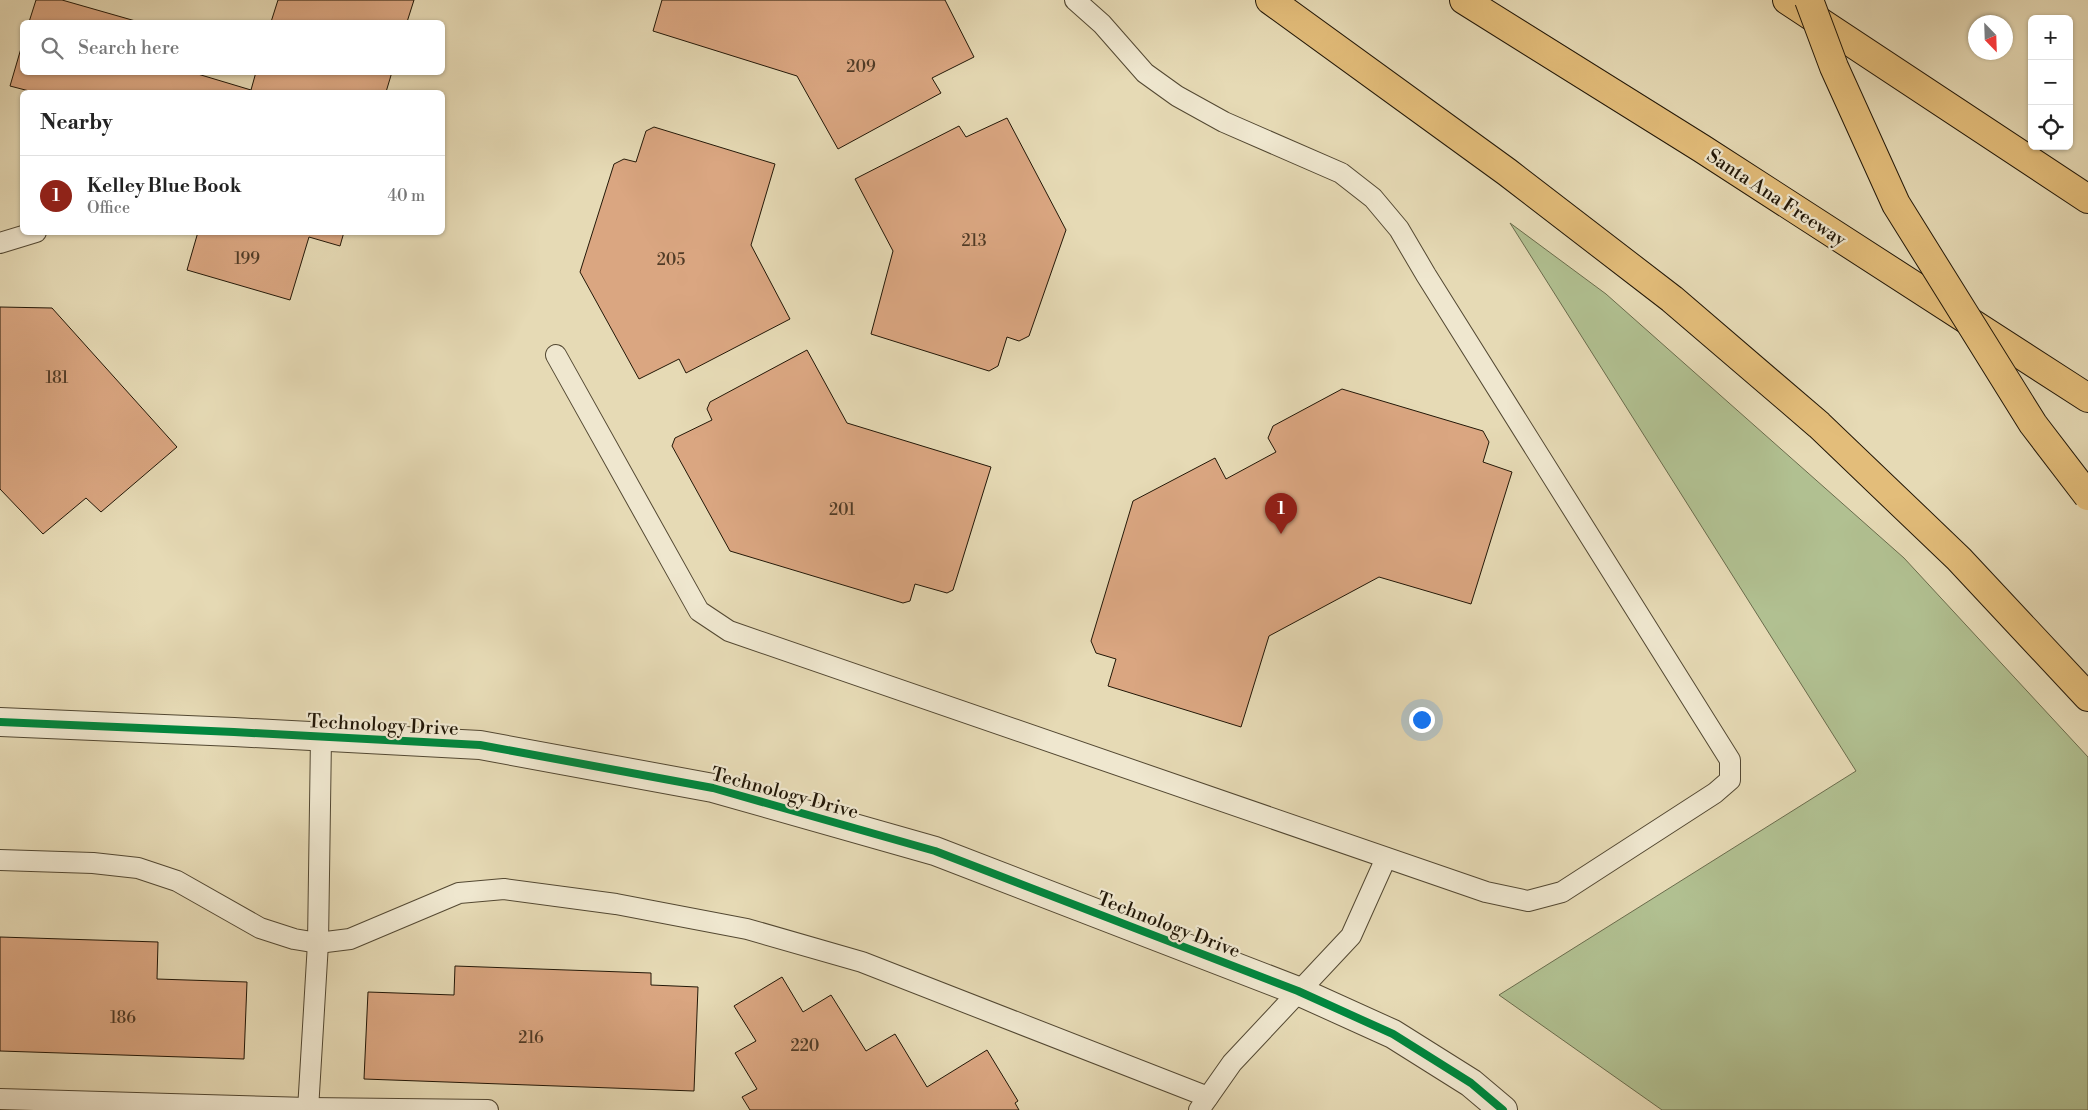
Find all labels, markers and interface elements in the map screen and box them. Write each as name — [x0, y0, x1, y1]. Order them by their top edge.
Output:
north arrow — [1968, 15, 2013, 60]
map controls — [2028, 15, 2073, 150]
button: + — [2028, 15, 2073, 60]
search box — [20, 20, 445, 75]
icon: search — [38, 34, 66, 62]
text: Search here — [78, 36, 179, 60]
house number: 209 — [846, 57, 876, 77]
button: − — [2028, 60, 2073, 105]
button: locate — [2028, 105, 2073, 150]
text: Nearby — [40, 110, 113, 136]
street label: Santa Ana Freeway — [1702, 144, 1851, 252]
text: Kelley Blue Book — [87, 174, 241, 198]
text: 1 — [52, 186, 60, 206]
text: 40 m — [388, 186, 425, 206]
text: Office — [87, 198, 130, 218]
house number: 213 — [961, 231, 987, 251]
house number: 199 — [234, 249, 260, 269]
house number: 205 — [657, 250, 685, 270]
house number: 181 — [46, 368, 69, 388]
pin: 1 — [1265, 493, 1297, 534]
house number: 201 — [829, 500, 855, 520]
your location — [1409, 707, 1435, 733]
street label: Technology Drive — [307, 709, 459, 741]
street label: Technology Drive — [708, 762, 861, 824]
street label: Technology Drive — [1094, 887, 1244, 963]
house number: 186 — [110, 1008, 136, 1028]
house number: 216 — [518, 1028, 544, 1048]
house number: 220 — [791, 1036, 819, 1056]

